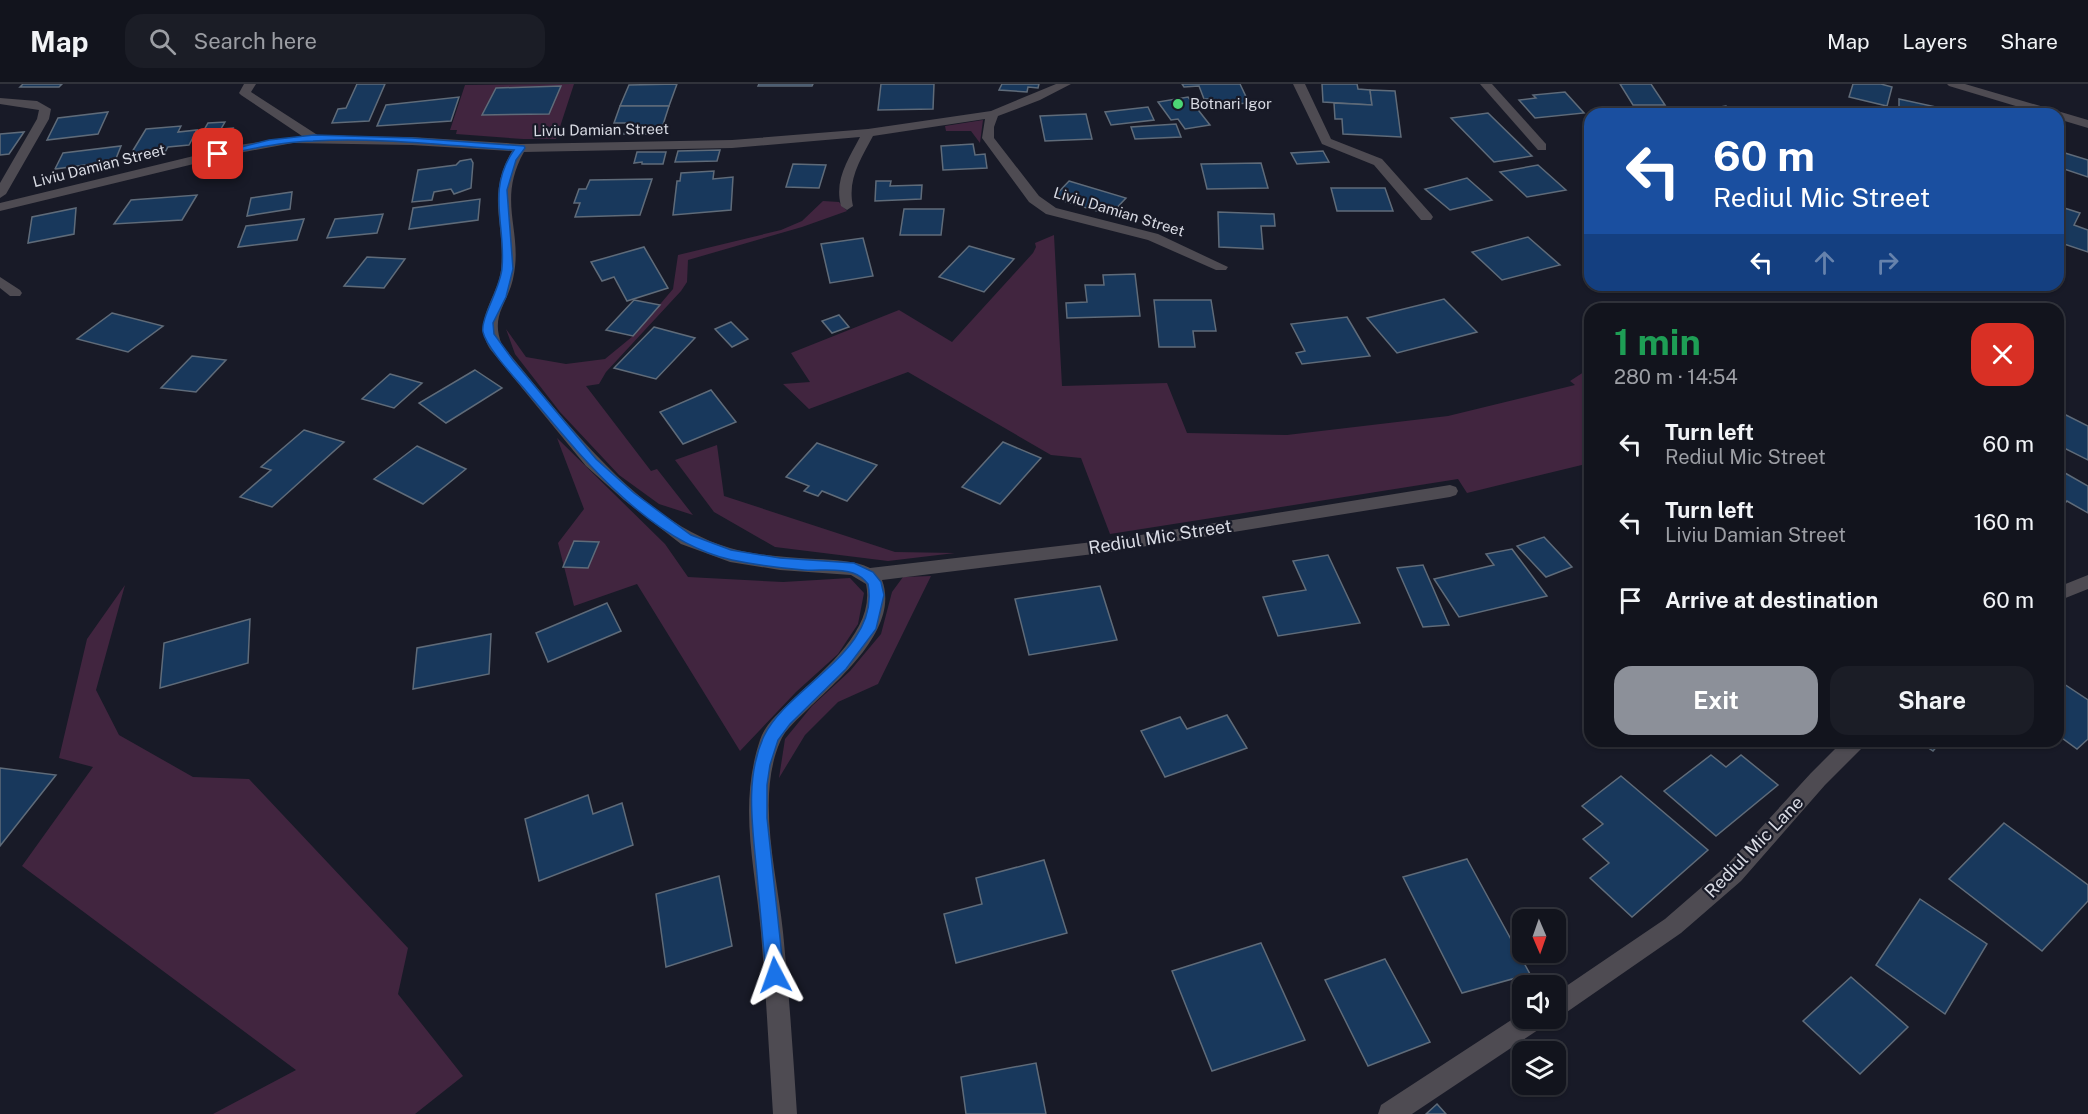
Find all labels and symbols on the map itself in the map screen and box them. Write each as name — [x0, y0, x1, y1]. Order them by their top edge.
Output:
place label: Botnari Igor — [1190, 95, 1272, 112]
marker: Botnari Igor — [1171, 97, 1185, 111]
street label: Liviu Damian Street — [533, 120, 669, 139]
pin — [192, 128, 243, 179]
street label: Liviu Damian Street — [31, 141, 167, 190]
street label: Liviu Damian Street — [1052, 184, 1187, 240]
street label: Rediul Mic Street — [1087, 515, 1233, 558]
street label: Rediul Mic Lane — [1700, 792, 1807, 902]
north arrow — [1512, 909, 1566, 963]
position arrow — [743, 943, 807, 1007]

